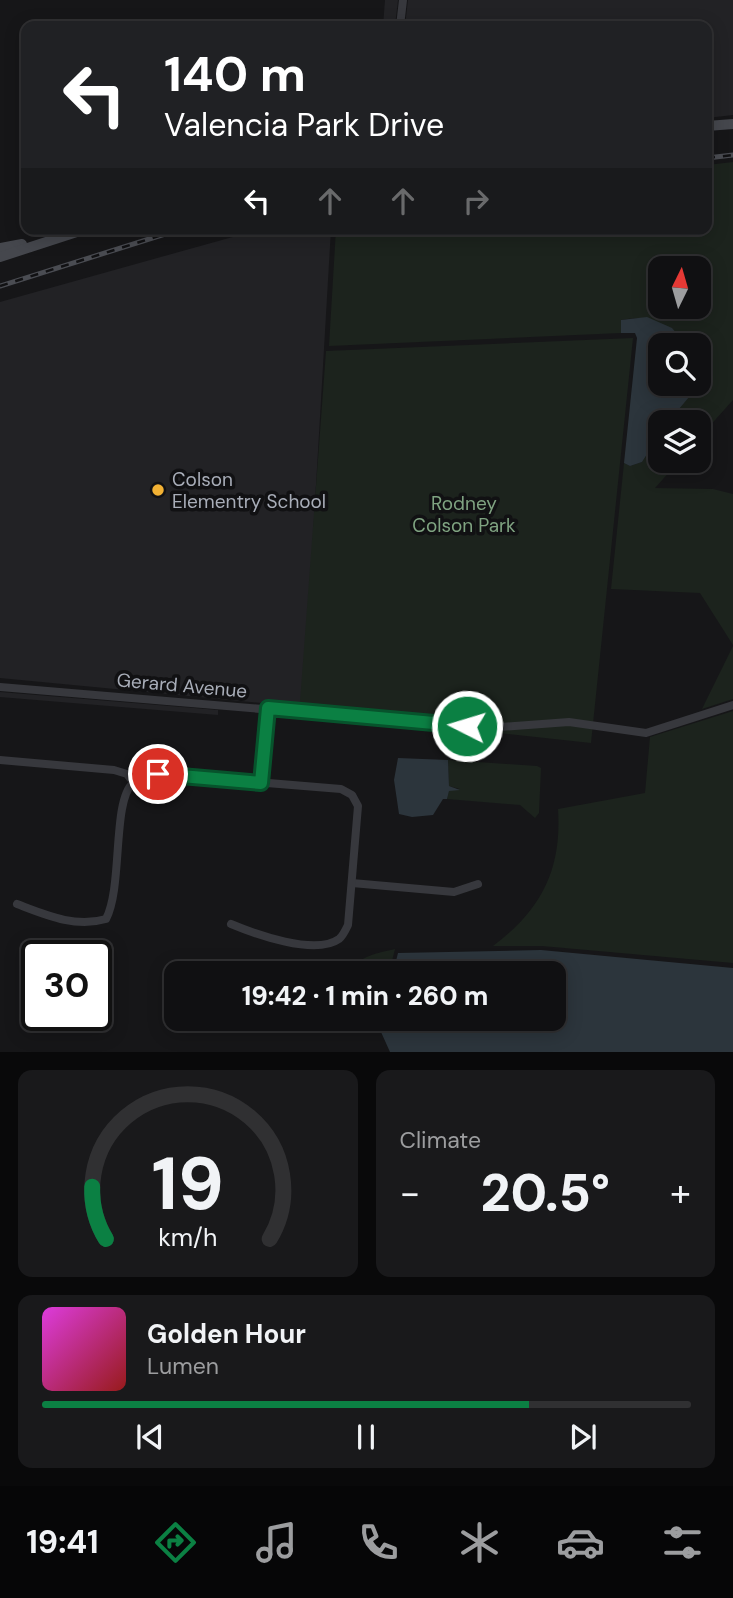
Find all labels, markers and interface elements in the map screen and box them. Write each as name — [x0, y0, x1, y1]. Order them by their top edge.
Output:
text: 140 m — [164, 42, 306, 106]
icon: left — [49, 49, 140, 140]
text: Valencia Park Drive — [164, 104, 444, 146]
icon: left — [238, 182, 276, 220]
icon: ahead — [311, 182, 349, 220]
icon: ahead — [384, 182, 422, 220]
icon: right — [457, 182, 495, 220]
north arrow — [648, 256, 710, 318]
map controls — [648, 256, 711, 473]
button: search — [648, 333, 711, 396]
button: layers — [648, 410, 711, 473]
place label: Colson Elementry School — [172, 467, 326, 514]
marker: Colson Elementry School — [150, 482, 166, 498]
park label: Rodney Colson Park — [412, 491, 516, 538]
street label: Gerard Avenue — [116, 667, 248, 704]
position arrow — [430, 689, 504, 763]
pin — [128, 744, 188, 804]
icon: arrive — [139, 755, 177, 793]
speed limit sign: 30 — [21, 940, 112, 1031]
text: 19:42 · 1 min · 260 m — [242, 979, 488, 1013]
text: Climate — [400, 1125, 481, 1155]
text: 19 — [151, 1138, 224, 1233]
text: 20.5° — [481, 1159, 610, 1227]
text: − — [400, 1168, 420, 1218]
text: + — [670, 1168, 691, 1218]
text: km/h — [158, 1221, 217, 1254]
text: Golden Hour — [147, 1317, 306, 1351]
text: Lumen — [147, 1351, 219, 1381]
icon: previous — [131, 1418, 169, 1456]
icon: pause — [347, 1418, 385, 1456]
icon: next — [564, 1418, 602, 1456]
icon: directions — [151, 1518, 200, 1567]
icon: music — [252, 1518, 301, 1567]
icon: phone — [354, 1518, 403, 1567]
icon: climate — [455, 1518, 504, 1567]
icon: car — [556, 1518, 605, 1567]
icon: filters — [658, 1518, 707, 1567]
text: 19:41 — [26, 1521, 99, 1563]

